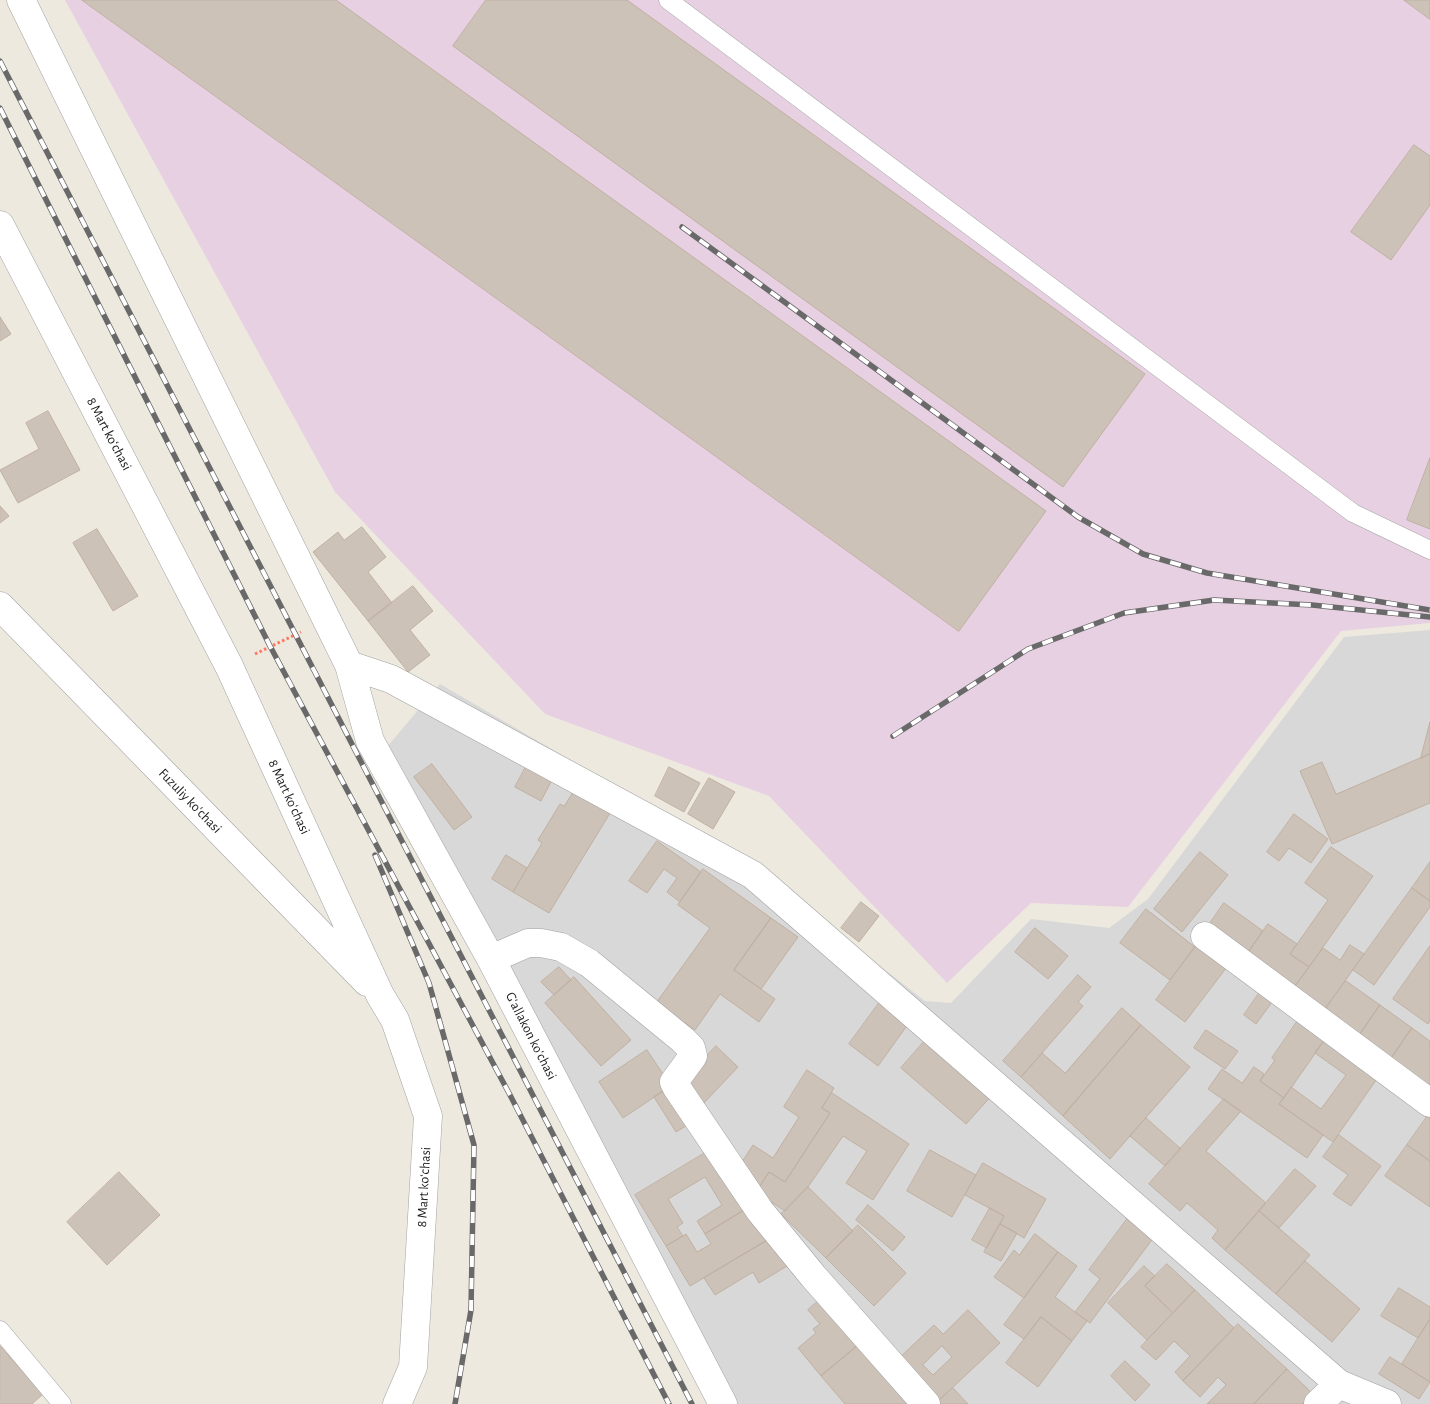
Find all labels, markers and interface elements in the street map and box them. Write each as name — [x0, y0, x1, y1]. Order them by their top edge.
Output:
street label: 8 Mart koʻchasi — [83, 394, 135, 474]
street label: 8 Mart koʻchasi — [264, 757, 314, 837]
street label: Fuzuliy koʻchasi — [155, 765, 225, 837]
street label: Gʻallakon koʻchasi — [502, 989, 560, 1083]
street label: 8 Mart koʻchasi — [414, 1146, 434, 1228]

